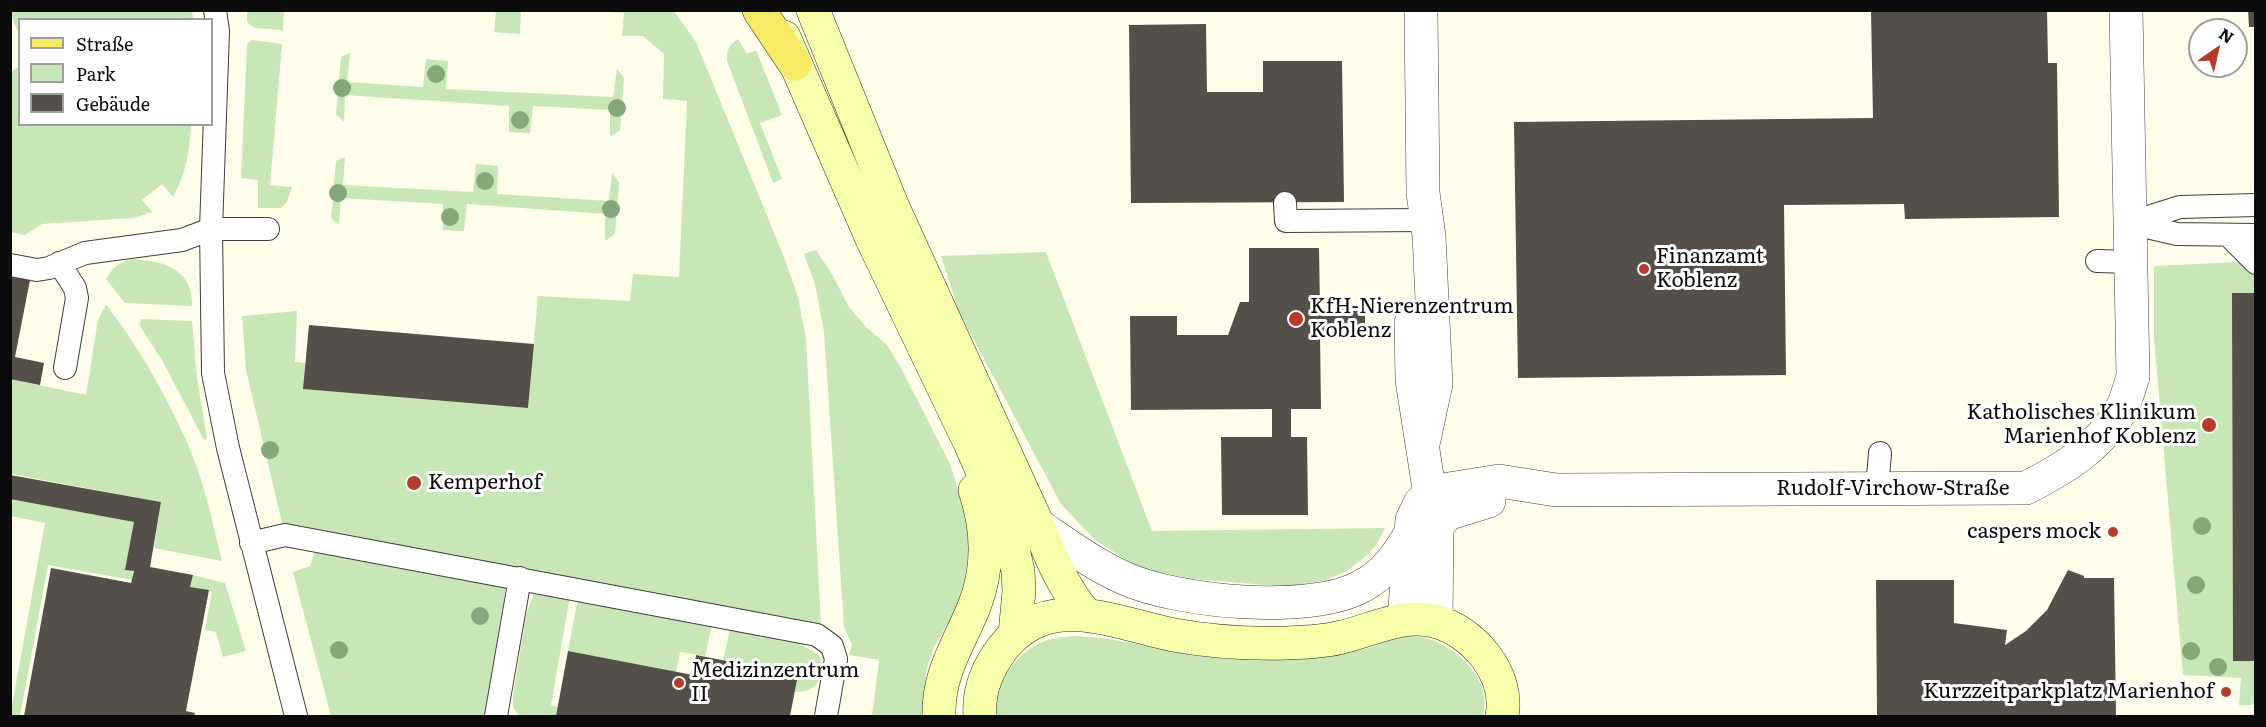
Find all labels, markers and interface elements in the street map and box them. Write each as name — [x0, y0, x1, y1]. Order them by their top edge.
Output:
legend — [18, 18, 213, 126]
north arrow — [2188, 18, 2248, 78]
text: N — [2215, 21, 2239, 48]
text: Straße — [76, 30, 133, 57]
text: Park — [76, 60, 115, 87]
text: Gebäude — [76, 90, 150, 117]
place label: Finanzamt Koblenz — [1656, 244, 1764, 294]
marker: Finanzamt Koblenz — [1637, 262, 1651, 276]
place label: KfH-Nierenzentrum Koblenz — [1310, 294, 1514, 344]
marker: KfH-Nierenzentrum Koblenz — [1287, 310, 1305, 328]
place label: Katholisches Klinikum Marienhof Koblenz — [1967, 400, 2196, 450]
marker: Katholisches Klinikum Marienhof Koblenz — [2200, 416, 2218, 434]
place label: Kemperhof — [428, 470, 542, 496]
marker: Kemperhof — [405, 474, 423, 492]
street label: Rudolf-Virchow-Straße — [1776, 476, 2010, 502]
place label: caspers mock — [1967, 519, 2101, 545]
marker: caspers mock — [2106, 525, 2120, 539]
place label: Medizinzentrum II — [691, 658, 859, 708]
marker: Medizinzentrum II — [672, 676, 686, 690]
place label: Kurzzeitparkplatz Marienhof — [1923, 679, 2214, 705]
marker: Kurzzeitparkplatz Marienhof — [2219, 685, 2233, 699]

